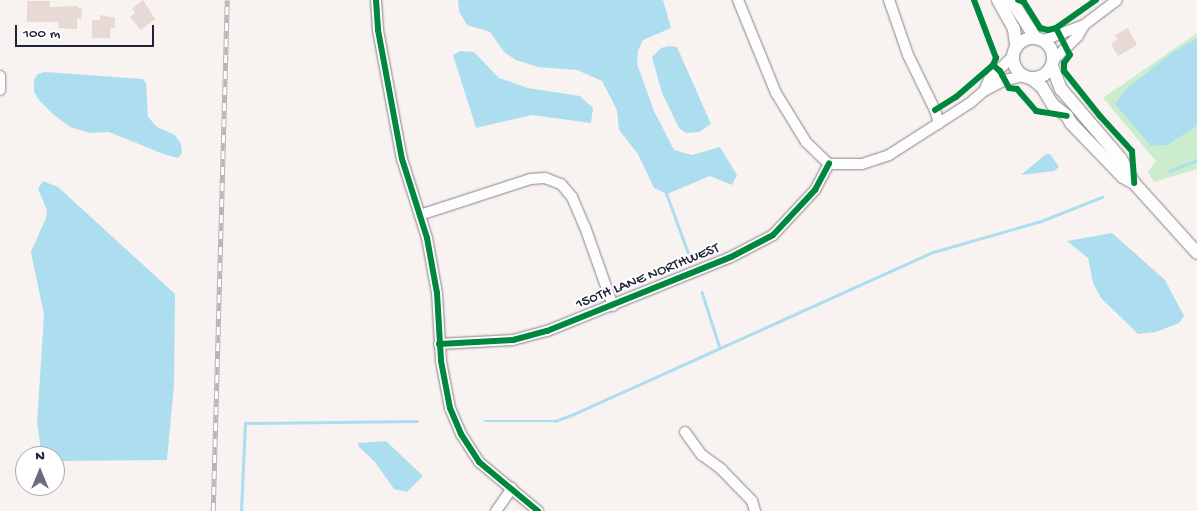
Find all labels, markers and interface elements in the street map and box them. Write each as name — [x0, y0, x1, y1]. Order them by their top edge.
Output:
scale bar — [18, 15, 156, 47]
text: 100 m — [23, 25, 60, 43]
street label: 150TH LANE NORTHWEST — [574, 240, 722, 314]
north arrow — [15, 446, 65, 496]
text: N — [35, 448, 45, 465]

